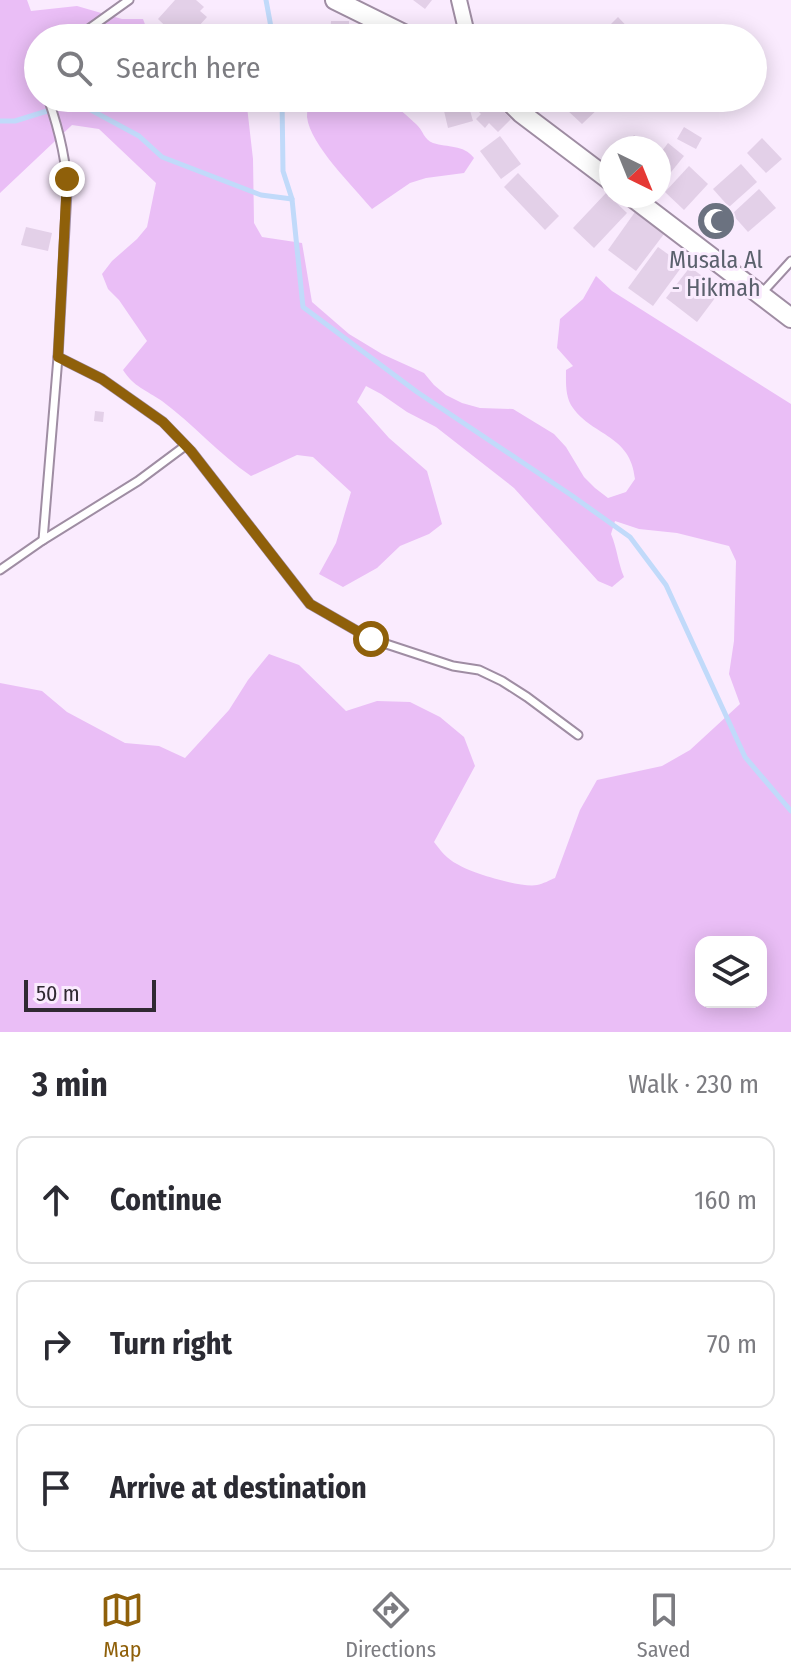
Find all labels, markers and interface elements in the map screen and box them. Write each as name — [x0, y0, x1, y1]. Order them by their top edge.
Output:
search box — [24, 24, 767, 112]
icon: search — [52, 46, 96, 90]
text: Search here — [116, 50, 261, 86]
north arrow — [599, 136, 671, 208]
route end — [49, 161, 85, 197]
mosque icon: Musala Al - Hikmah — [695, 200, 737, 242]
place label: Musala Al - Hikmah — [669, 246, 763, 302]
route start — [353, 621, 389, 657]
map controls — [695, 936, 767, 1008]
button: layers — [695, 936, 767, 1008]
scale bar — [24, 976, 156, 1012]
text: 50 m — [36, 980, 80, 1007]
text: 3 min — [32, 1064, 108, 1105]
text: Walk · 230 m — [628, 1069, 759, 1100]
icon: ahead — [34, 1178, 78, 1222]
text: Continue — [110, 1182, 222, 1218]
text: 160 m — [694, 1185, 757, 1216]
icon: right — [34, 1322, 78, 1366]
text: Turn right — [110, 1326, 232, 1362]
text: 70 m — [707, 1329, 757, 1360]
icon: arrive — [34, 1466, 78, 1510]
text: Arrive at destination — [110, 1470, 367, 1506]
tab: Map — [100, 1588, 144, 1663]
tab: Directions — [345, 1588, 436, 1663]
tab: Saved — [637, 1588, 691, 1663]

